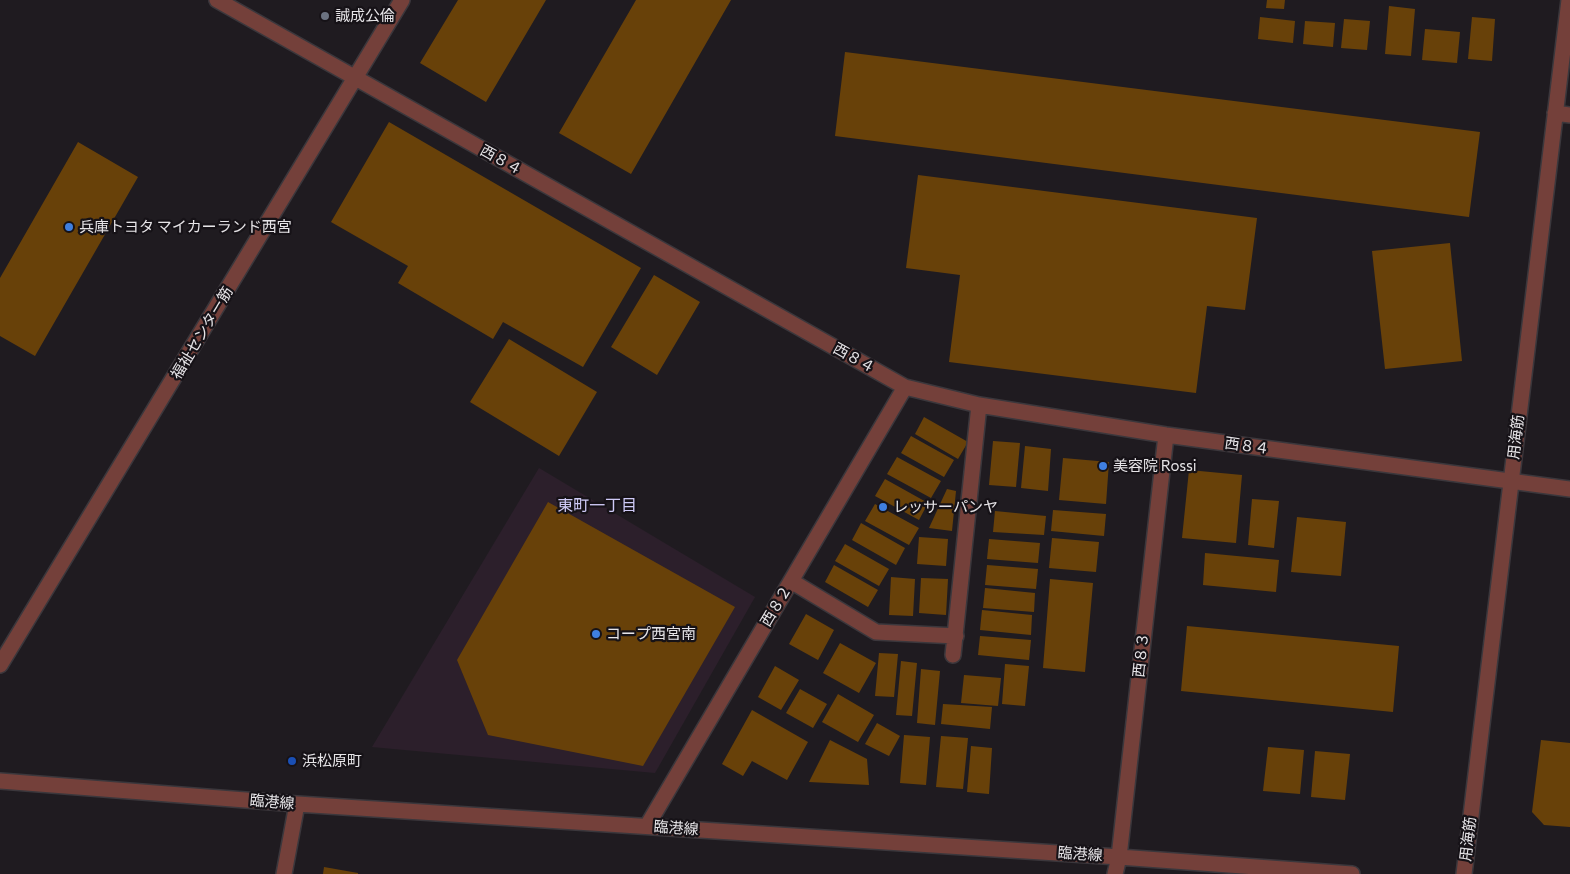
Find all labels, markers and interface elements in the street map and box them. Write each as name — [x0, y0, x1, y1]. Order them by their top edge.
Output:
place label: 誠成公倫 — [335, 7, 395, 25]
marker: 誠成公倫 — [319, 10, 331, 22]
street label: 西８４ — [477, 141, 525, 179]
place label: 兵庫トヨタ マイカーランド西宮 — [79, 218, 292, 236]
marker: 兵庫トヨタ マイカーランド西宮 — [63, 221, 75, 233]
street label: 福祉センター筋 — [167, 283, 237, 383]
street label: 西８４ — [830, 339, 878, 377]
street label: 用海筋 — [1504, 414, 1528, 460]
street label: 西８４ — [1223, 434, 1271, 458]
place label: 美容院 Rossi — [1113, 457, 1197, 475]
marker: 美容院 Rossi — [1097, 460, 1109, 472]
district label: 東町一丁目 — [557, 496, 637, 516]
place label: レッサーパンヤ — [893, 498, 998, 516]
marker: レッサーパンヤ — [877, 501, 889, 513]
street label: 西８２ — [757, 582, 795, 630]
place label: コープ西宮南 — [606, 625, 696, 643]
marker: コープ西宮南 — [590, 628, 602, 640]
street label: 西８３ — [1130, 632, 1152, 678]
place label: 浜松原町 — [302, 752, 362, 770]
marker: 浜松原町 — [286, 755, 298, 767]
street label: 臨港線 — [249, 791, 295, 813]
street label: 用海筋 — [1456, 816, 1480, 862]
street label: 臨港線 — [653, 817, 699, 839]
street label: 臨港線 — [1057, 843, 1103, 865]

